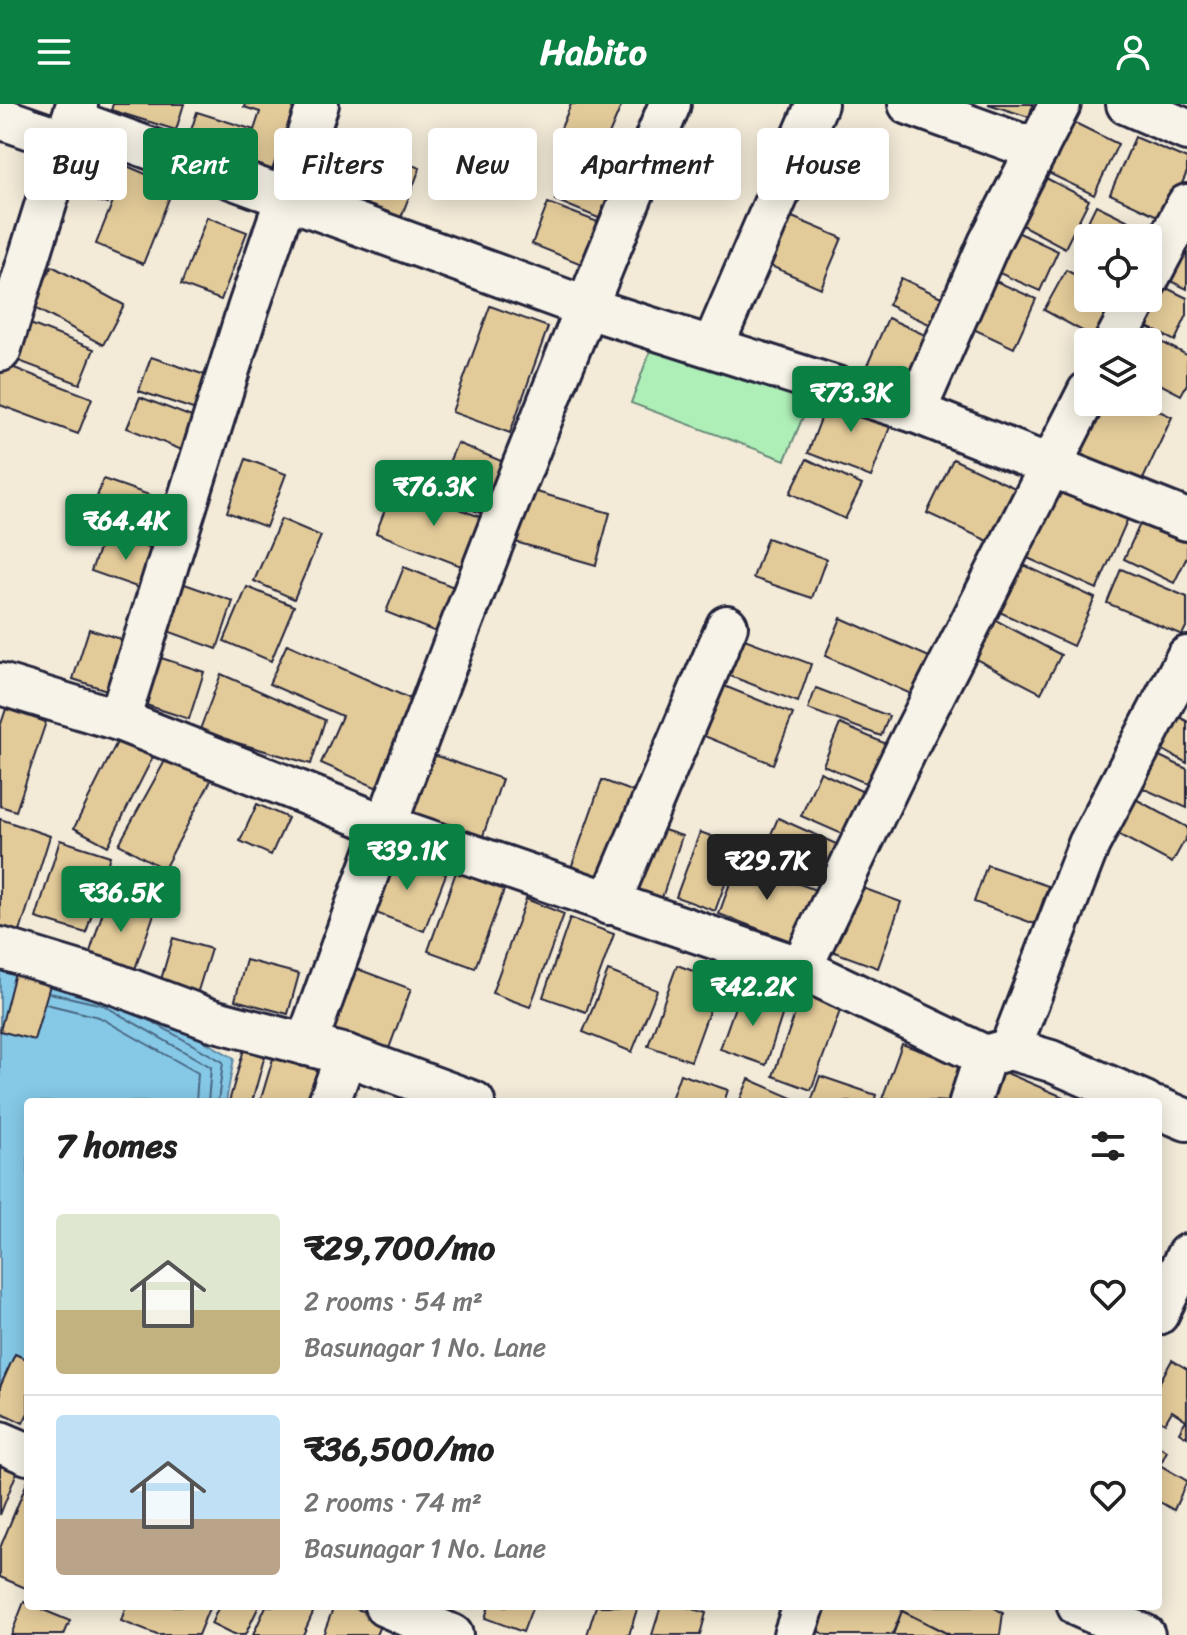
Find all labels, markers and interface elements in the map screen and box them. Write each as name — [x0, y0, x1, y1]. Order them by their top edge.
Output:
text: Habito — [540, 20, 647, 84]
icon: menu — [32, 30, 76, 74]
icon: person — [1111, 30, 1155, 74]
chip: Buy — [24, 128, 127, 200]
chip: Rent — [143, 128, 258, 200]
chip: Filters — [274, 128, 412, 200]
chip: New — [428, 128, 537, 200]
chip: Apartment — [553, 128, 741, 200]
chip: House — [757, 128, 889, 200]
map controls — [1074, 224, 1162, 416]
button: locate — [1074, 224, 1162, 312]
button: layers — [1074, 328, 1162, 416]
pin: ₹73.3K — [786, 366, 916, 434]
text: ₹73.3K — [810, 369, 892, 415]
pin: ₹76.3K — [369, 460, 499, 528]
text: ₹76.3K — [393, 463, 475, 509]
pin: ₹64.4K — [61, 494, 191, 562]
text: ₹64.4K — [83, 497, 169, 543]
pin: ₹39.1K — [342, 824, 472, 892]
text: ₹39.1K — [367, 827, 447, 873]
pin: ₹29.7K — [702, 834, 832, 902]
text: ₹29.7K — [725, 837, 809, 883]
pin: ₹36.5K — [56, 866, 186, 934]
text: ₹36.5K — [79, 869, 163, 915]
pin: ₹42.2K — [688, 960, 818, 1028]
text: ₹42.2K — [711, 963, 795, 1009]
text: 7 homes — [56, 1116, 177, 1176]
icon: filters — [1086, 1124, 1130, 1168]
text: ₹29,700/mo — [304, 1218, 495, 1278]
icon: home — [120, 1246, 216, 1342]
icon: heart — [1086, 1272, 1130, 1316]
text: 2 rooms · 54 m² — [304, 1278, 483, 1324]
text: Basunagar 1 No. Lane — [304, 1324, 546, 1370]
text: ₹36,500/mo — [304, 1419, 494, 1479]
icon: home — [120, 1447, 216, 1543]
icon: heart — [1086, 1473, 1130, 1517]
text: 2 rooms · 74 m² — [304, 1479, 482, 1525]
text: Basunagar 1 No. Lane — [304, 1525, 546, 1571]

